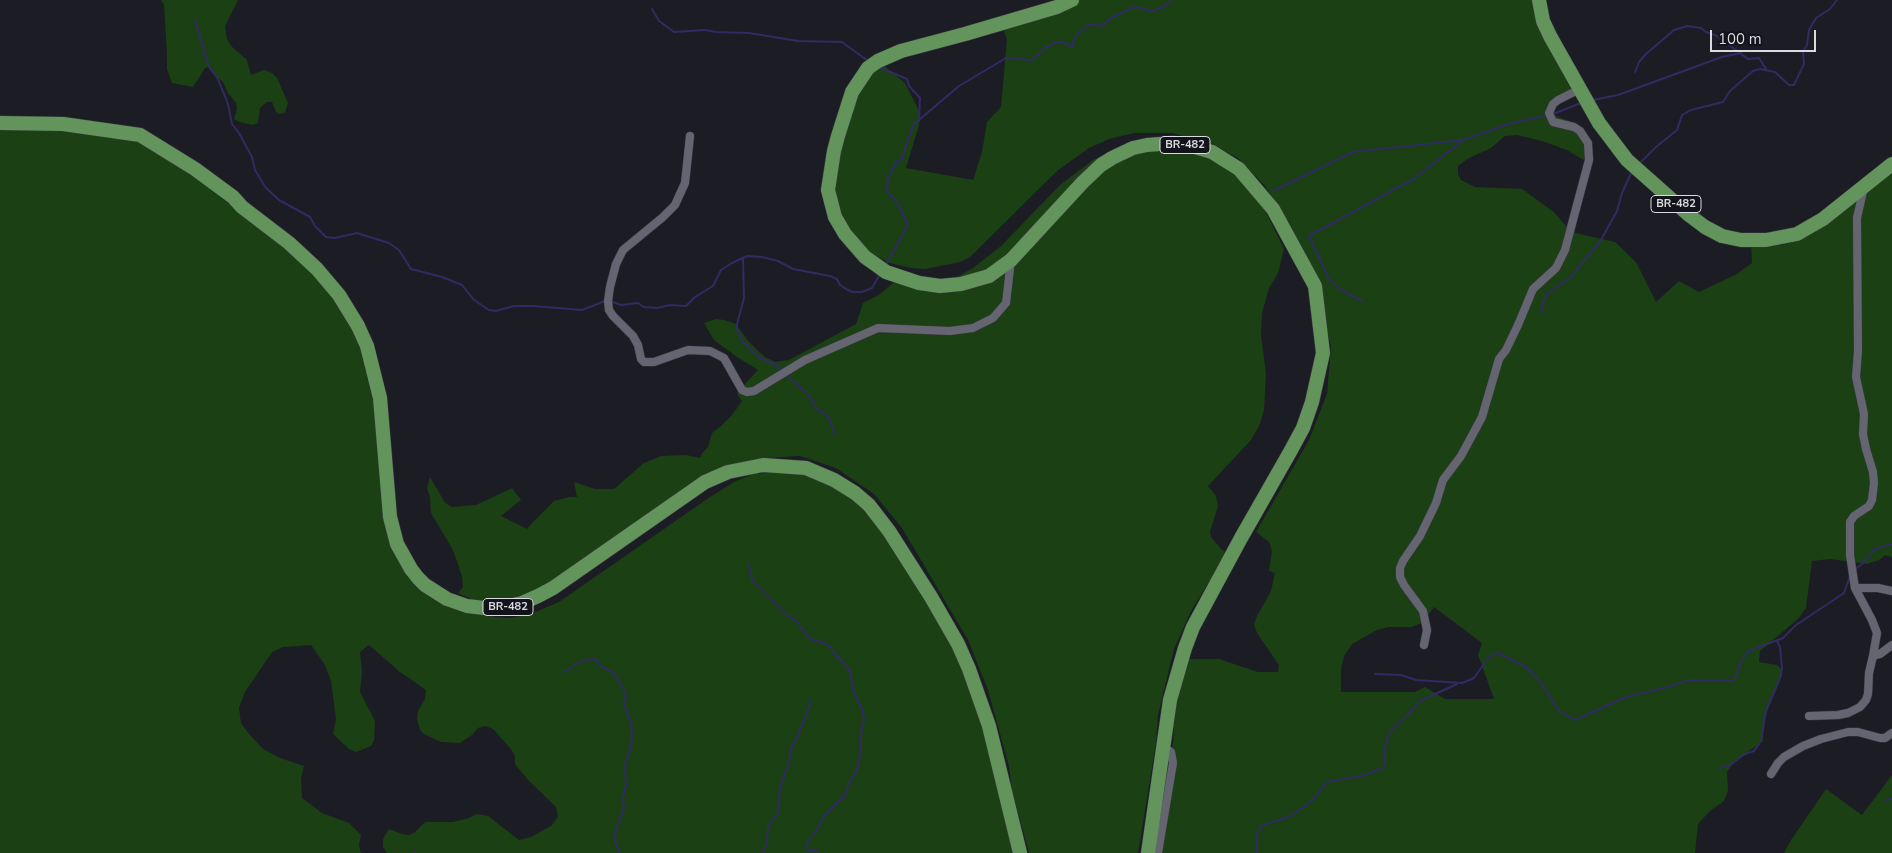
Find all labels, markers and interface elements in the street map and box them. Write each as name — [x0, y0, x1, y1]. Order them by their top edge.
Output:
scale bar — [1712, 20, 1818, 52]
text: 100 m — [1718, 29, 1762, 49]
road number: BR-482 — [1160, 136, 1210, 154]
road number: BR-482 — [1651, 195, 1701, 212]
road number: BR-482 — [483, 598, 533, 616]

